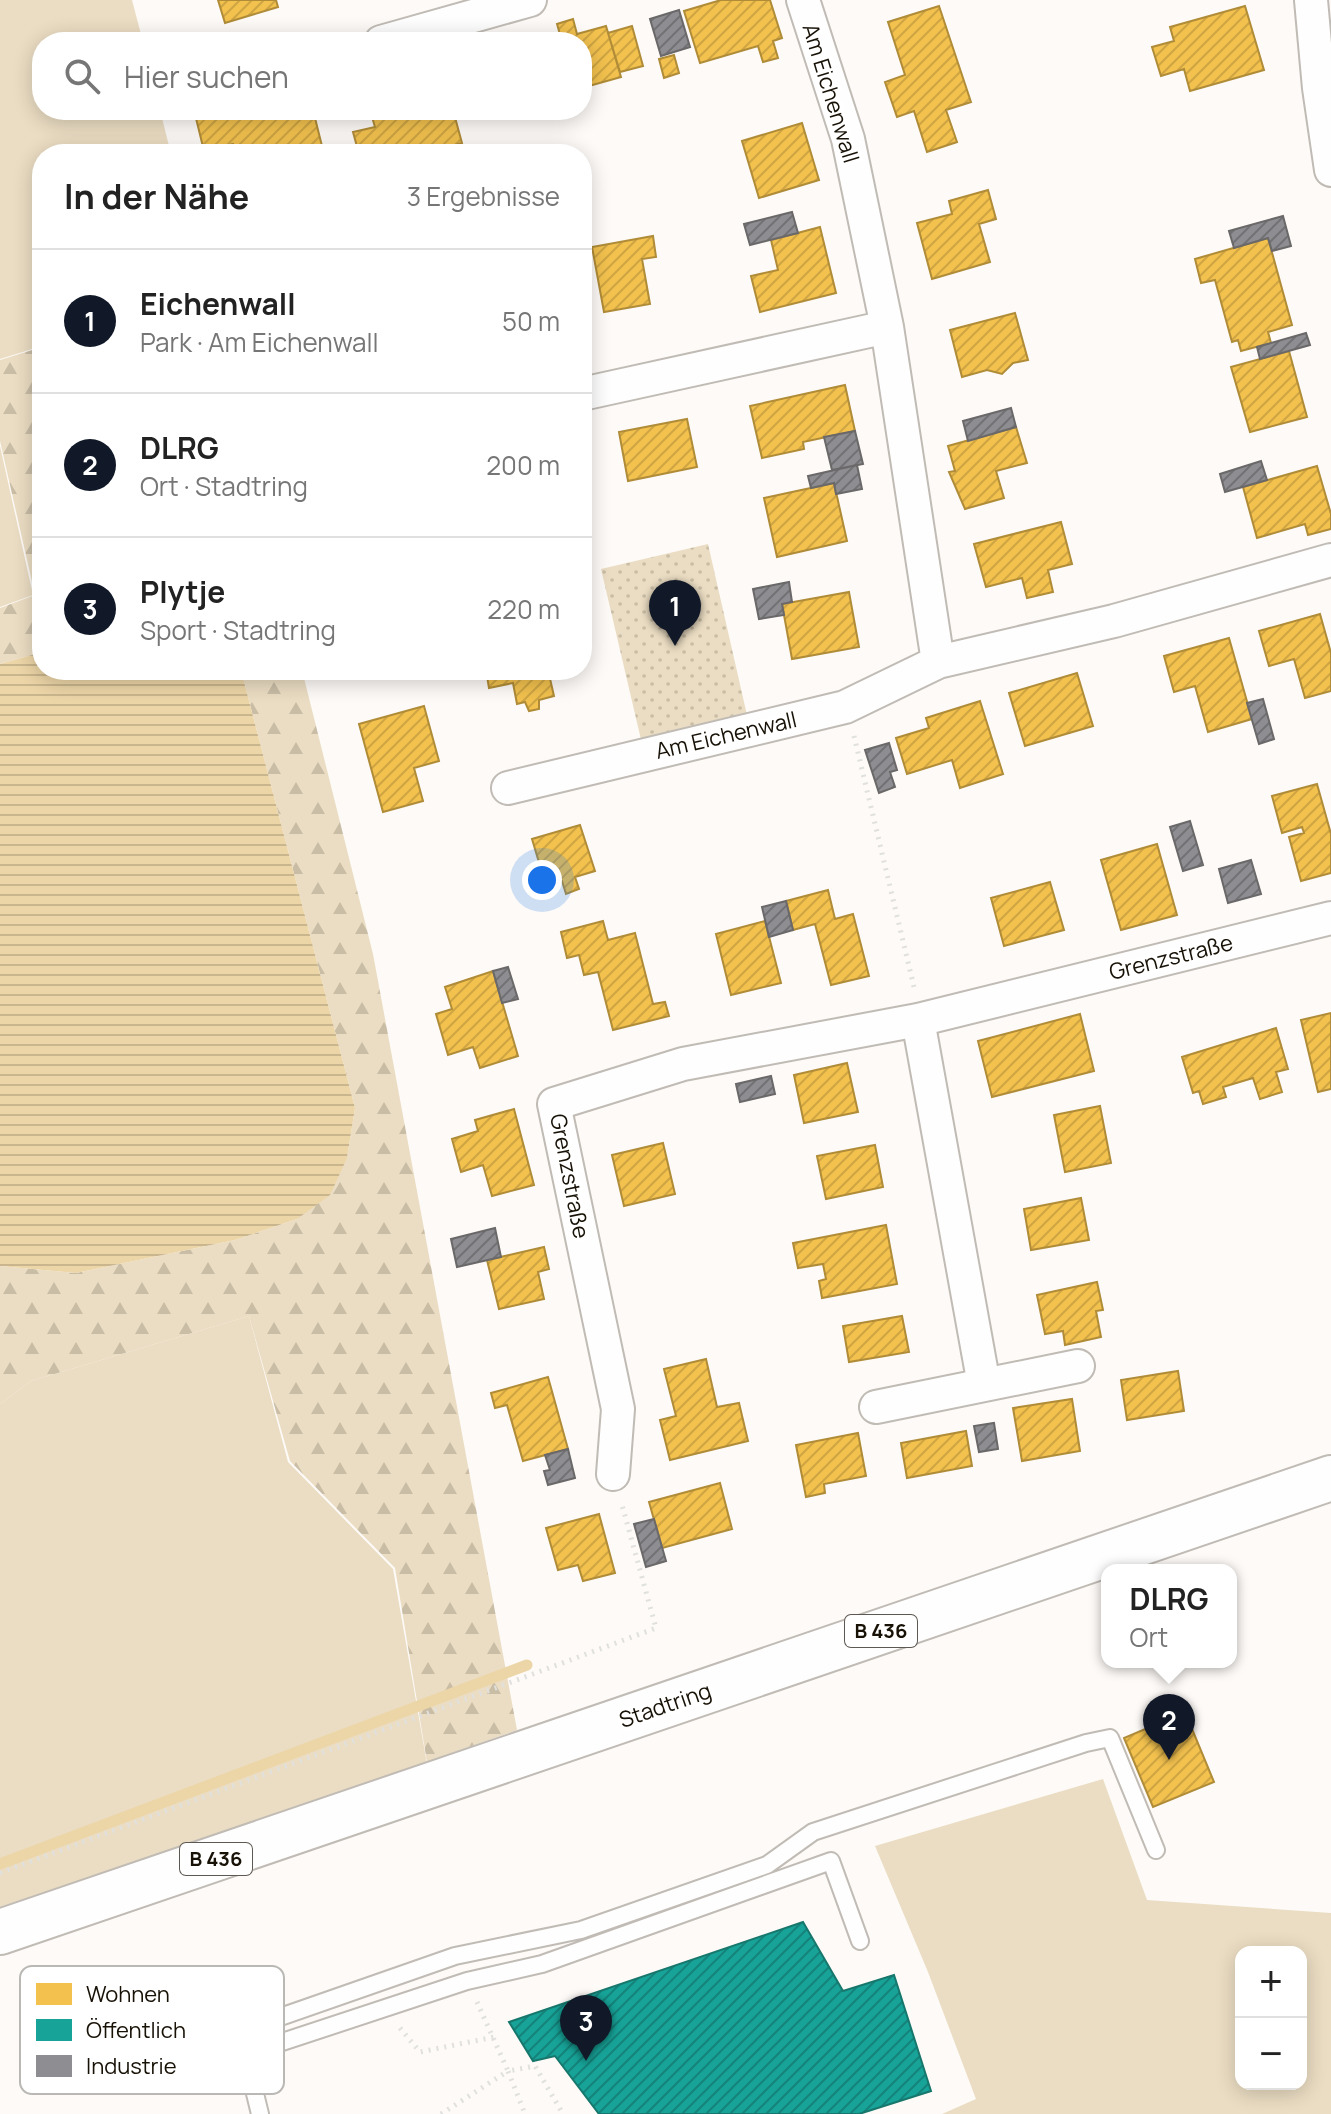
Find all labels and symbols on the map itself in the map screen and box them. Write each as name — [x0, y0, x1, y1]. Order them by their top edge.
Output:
street label: Am Eichenwall — [796, 20, 866, 166]
pin: 1 — [649, 580, 701, 646]
street label: Am Eichenwall — [652, 704, 800, 766]
your location — [522, 860, 562, 900]
street label: Grenzstraße — [1106, 927, 1236, 987]
street label: Grenzstraße — [543, 1111, 597, 1241]
road number: B 436 — [845, 1615, 917, 1647]
street label: Stadtring — [615, 1675, 715, 1735]
pin: 2 — [1143, 1694, 1195, 1760]
road number: B 436 — [180, 1843, 252, 1875]
legend — [20, 1966, 284, 2094]
text: Wohnen — [86, 1979, 170, 2009]
pin: 3 — [560, 1995, 612, 2061]
text: Öffentlich — [86, 2015, 186, 2045]
text: Industrie — [86, 2051, 177, 2081]

